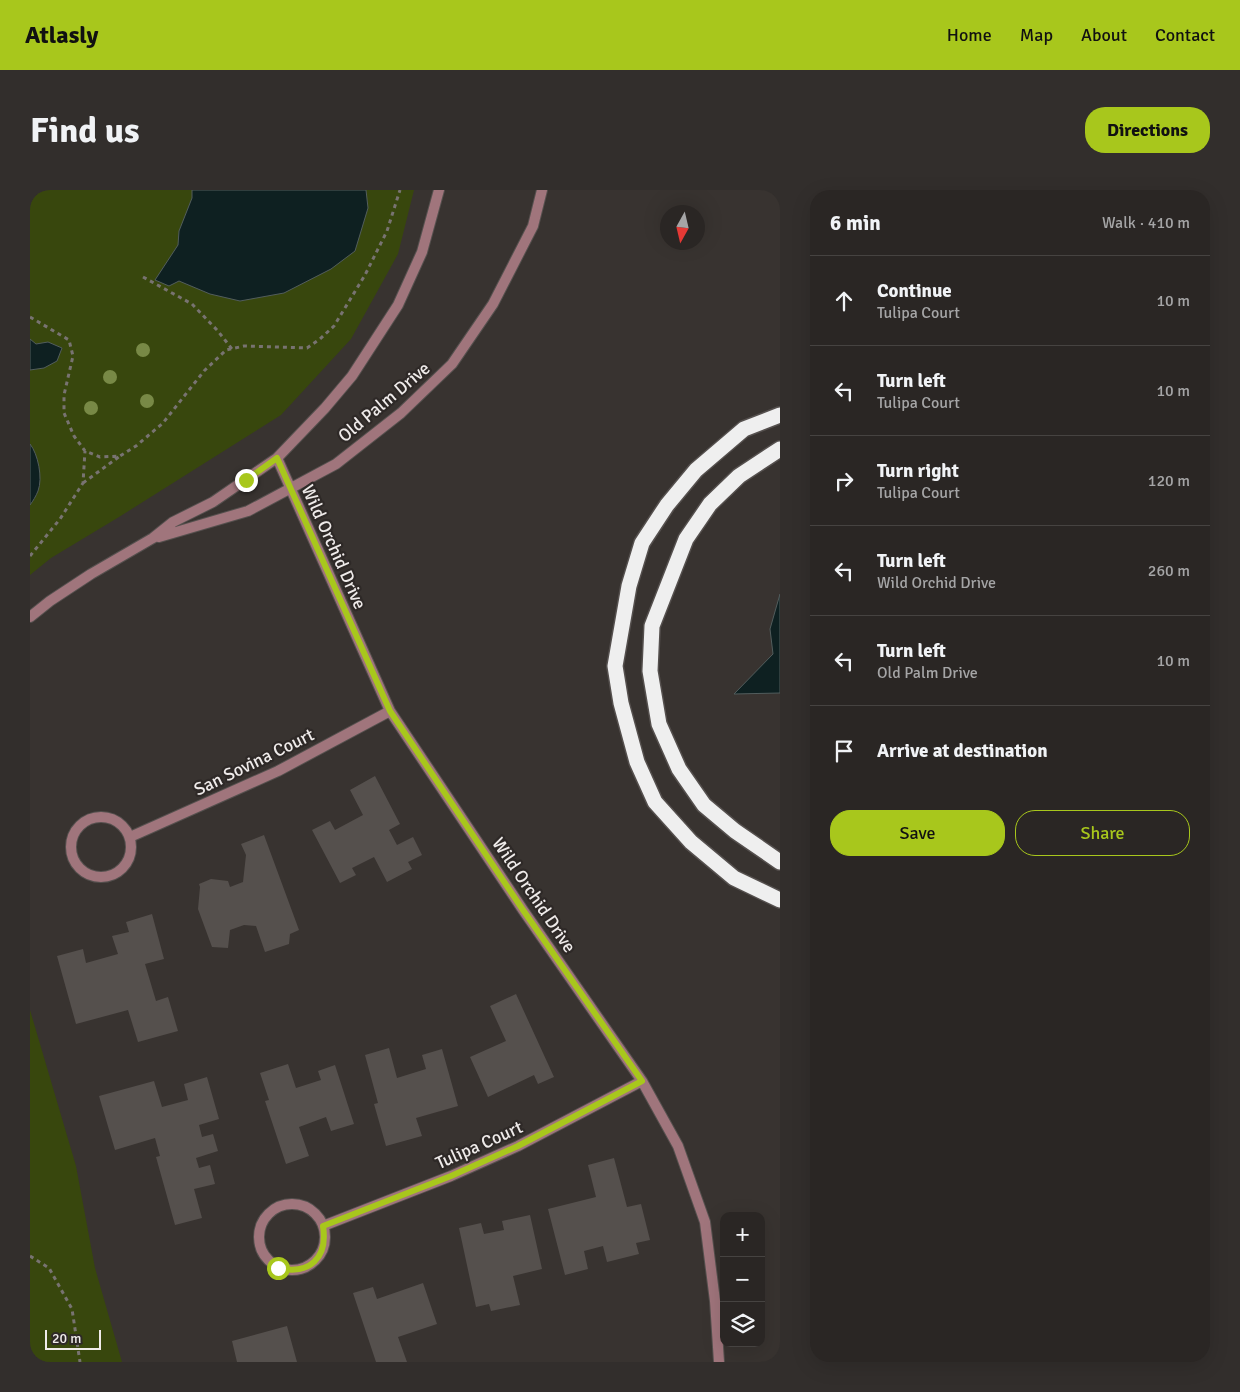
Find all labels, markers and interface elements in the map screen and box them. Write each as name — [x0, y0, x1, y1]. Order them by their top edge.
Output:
text: Atlasly — [25, 20, 98, 50]
text: Home — [947, 24, 992, 46]
text: Map — [1020, 24, 1053, 46]
text: About — [1081, 24, 1127, 46]
text: Contact — [1155, 24, 1215, 46]
button: Directions — [1085, 107, 1210, 153]
text: Find us — [30, 109, 140, 152]
north arrow — [660, 205, 705, 250]
text: 6 min — [830, 210, 881, 236]
text: Walk · 410 m — [1102, 213, 1190, 233]
text: Continue — [877, 279, 952, 303]
icon: ahead — [830, 287, 858, 315]
text: 10 m — [1156, 291, 1190, 311]
text: Tulipa Court — [877, 303, 960, 323]
street label: Old Palm Drive — [334, 357, 434, 447]
text: Turn left — [877, 369, 946, 393]
icon: left — [830, 377, 858, 405]
text: 10 m — [1156, 381, 1190, 401]
text: Tulipa Court — [877, 393, 960, 413]
text: Turn right — [877, 459, 959, 483]
icon: right — [830, 467, 858, 495]
route end — [235, 469, 258, 492]
text: 120 m — [1148, 471, 1190, 491]
street label: Wild Orchid Drive — [297, 481, 371, 613]
text: Tulipa Court — [877, 483, 960, 503]
text: Turn left — [877, 549, 946, 573]
icon: left — [830, 557, 858, 585]
text: 260 m — [1148, 561, 1190, 581]
text: Wild Orchid Drive — [877, 573, 996, 593]
text: Turn left — [877, 639, 946, 663]
icon: left — [830, 647, 858, 675]
text: 10 m — [1156, 651, 1190, 671]
text: Old Palm Drive — [877, 663, 978, 683]
street label: San Sovina Court — [190, 723, 318, 801]
icon: arrive — [830, 737, 858, 765]
text: Arrive at destination — [877, 739, 1048, 763]
button: Save — [830, 810, 1005, 856]
button: Share — [1015, 810, 1190, 856]
street label: Wild Orchid Drive — [487, 833, 581, 957]
street label: Tulipa Court — [432, 1116, 526, 1174]
map controls — [720, 1212, 765, 1347]
button: + — [720, 1212, 765, 1257]
route start — [267, 1257, 290, 1280]
button: − — [720, 1257, 765, 1302]
button: layers — [720, 1302, 765, 1347]
scale bar — [45, 1327, 101, 1350]
text: 20 m — [52, 1330, 81, 1347]

